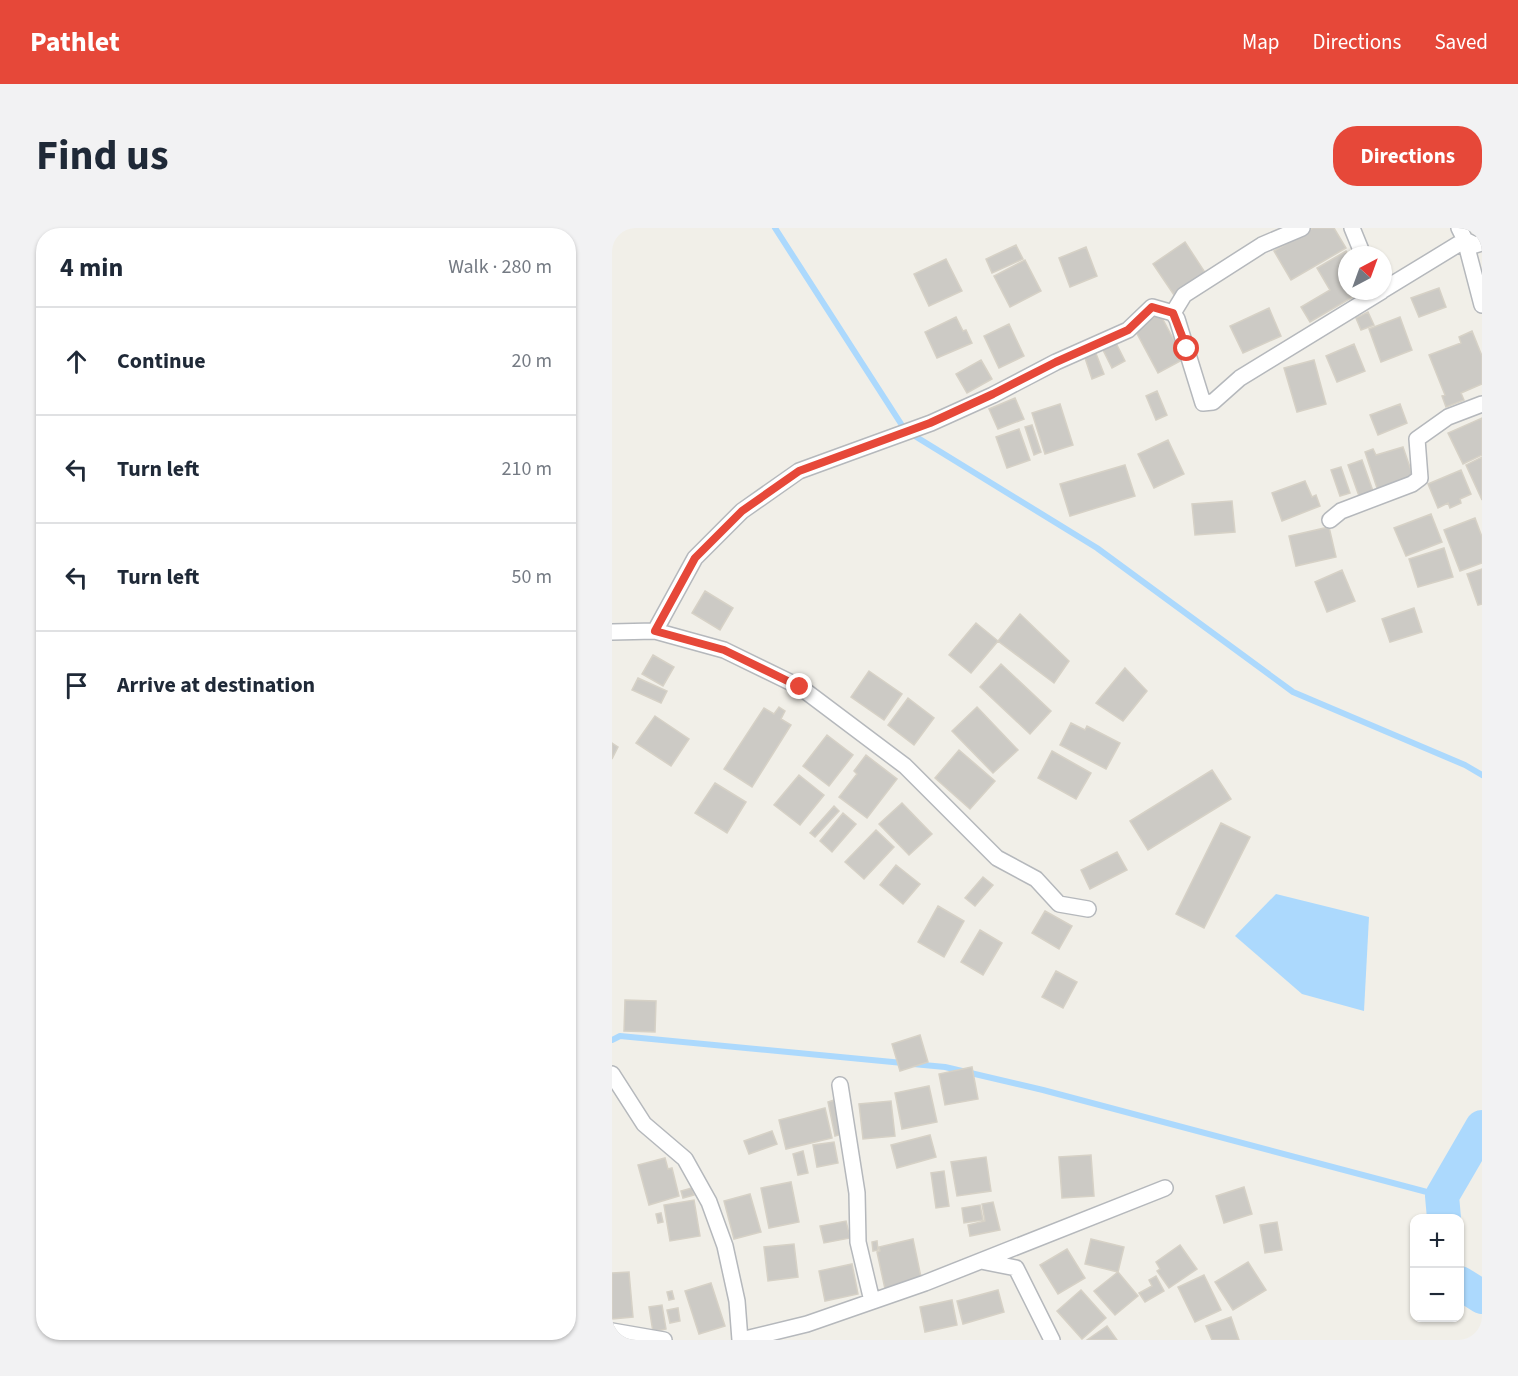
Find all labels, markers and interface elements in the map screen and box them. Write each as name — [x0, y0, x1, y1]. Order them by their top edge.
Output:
text: Pathlet — [30, 22, 120, 62]
text: Map — [1242, 27, 1280, 57]
text: Directions — [1313, 27, 1401, 57]
text: Saved — [1434, 27, 1488, 57]
text: Find us — [36, 126, 169, 186]
button: Directions — [1333, 126, 1482, 186]
north arrow — [1338, 246, 1392, 300]
text: 4 min — [60, 249, 123, 286]
text: Walk · 280 m — [448, 253, 552, 281]
route start — [1173, 335, 1199, 361]
icon: ahead — [60, 345, 93, 378]
text: Continue — [117, 345, 206, 377]
text: 20 m — [512, 347, 552, 375]
icon: left — [60, 453, 93, 486]
text: Turn left — [117, 453, 199, 485]
text: 210 m — [502, 455, 552, 483]
icon: left — [60, 561, 93, 594]
text: Turn left — [117, 561, 199, 593]
text: 50 m — [512, 563, 552, 591]
icon: arrive — [60, 669, 93, 702]
text: Arrive at destination — [117, 669, 315, 701]
route end — [786, 673, 812, 699]
map controls — [1410, 1214, 1464, 1322]
button: + — [1410, 1214, 1464, 1268]
button: − — [1410, 1268, 1464, 1322]

